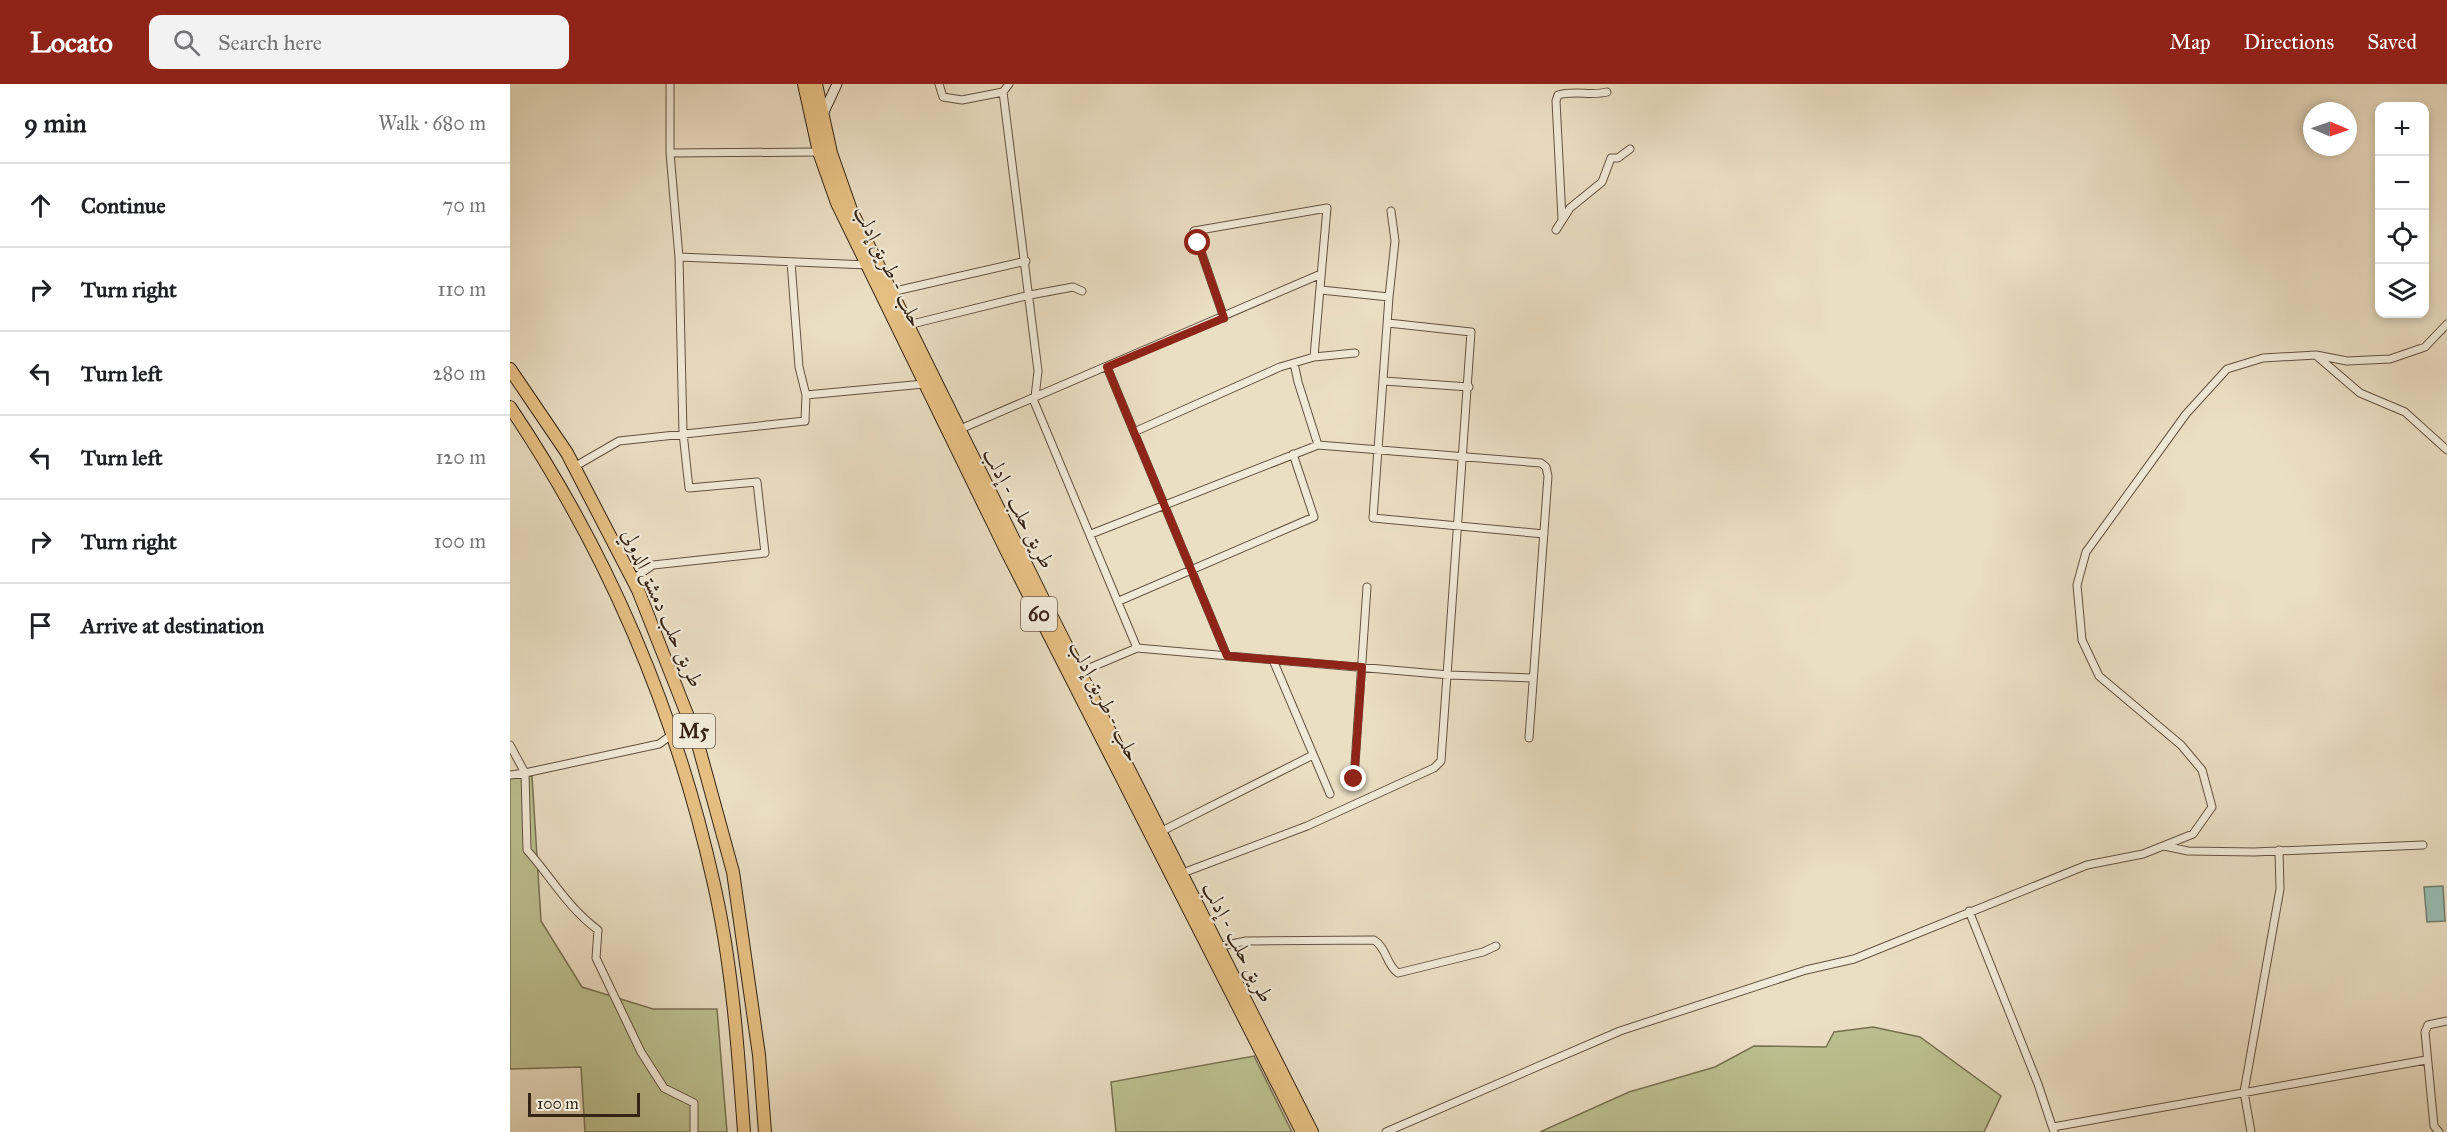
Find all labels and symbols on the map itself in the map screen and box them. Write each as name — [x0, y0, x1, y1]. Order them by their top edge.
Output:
north arrow — [2303, 102, 2357, 156]
street label: حلب - طريق إدلب — [847, 201, 930, 332]
route start — [1184, 229, 1210, 255]
street label: طريق حلب - إدلب — [977, 443, 1061, 573]
street label: طريق حلب دمشق الدولي — [613, 525, 710, 693]
road number: 60 — [1021, 597, 1057, 631]
street label: حلب - طريق إدلب — [1063, 636, 1147, 766]
road number: M5 — [673, 714, 715, 748]
route end — [1340, 765, 1366, 791]
street label: طريق حلب - إدلب — [1196, 877, 1280, 1007]
scale bar — [528, 1090, 640, 1118]

